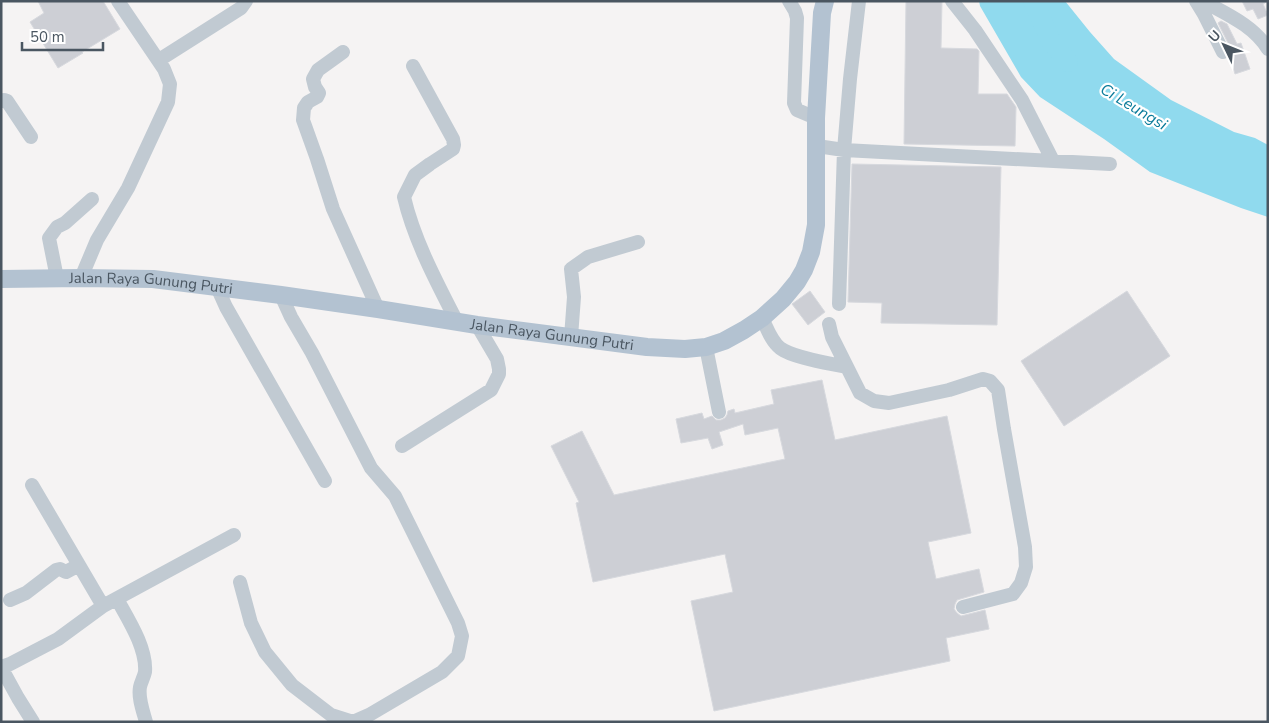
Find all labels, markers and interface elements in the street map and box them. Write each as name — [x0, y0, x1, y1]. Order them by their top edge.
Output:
scale bar — [22, 20, 104, 52]
north arrow — [1199, 20, 1249, 70]
text: U — [1204, 26, 1225, 47]
text: 50 m — [30, 27, 65, 47]
water label: Ci Leungsi — [1096, 78, 1171, 136]
street label: Jalan Raya Gunung Putri — [68, 268, 234, 299]
street label: Jalan Raya Gunung Putri — [468, 314, 635, 355]

